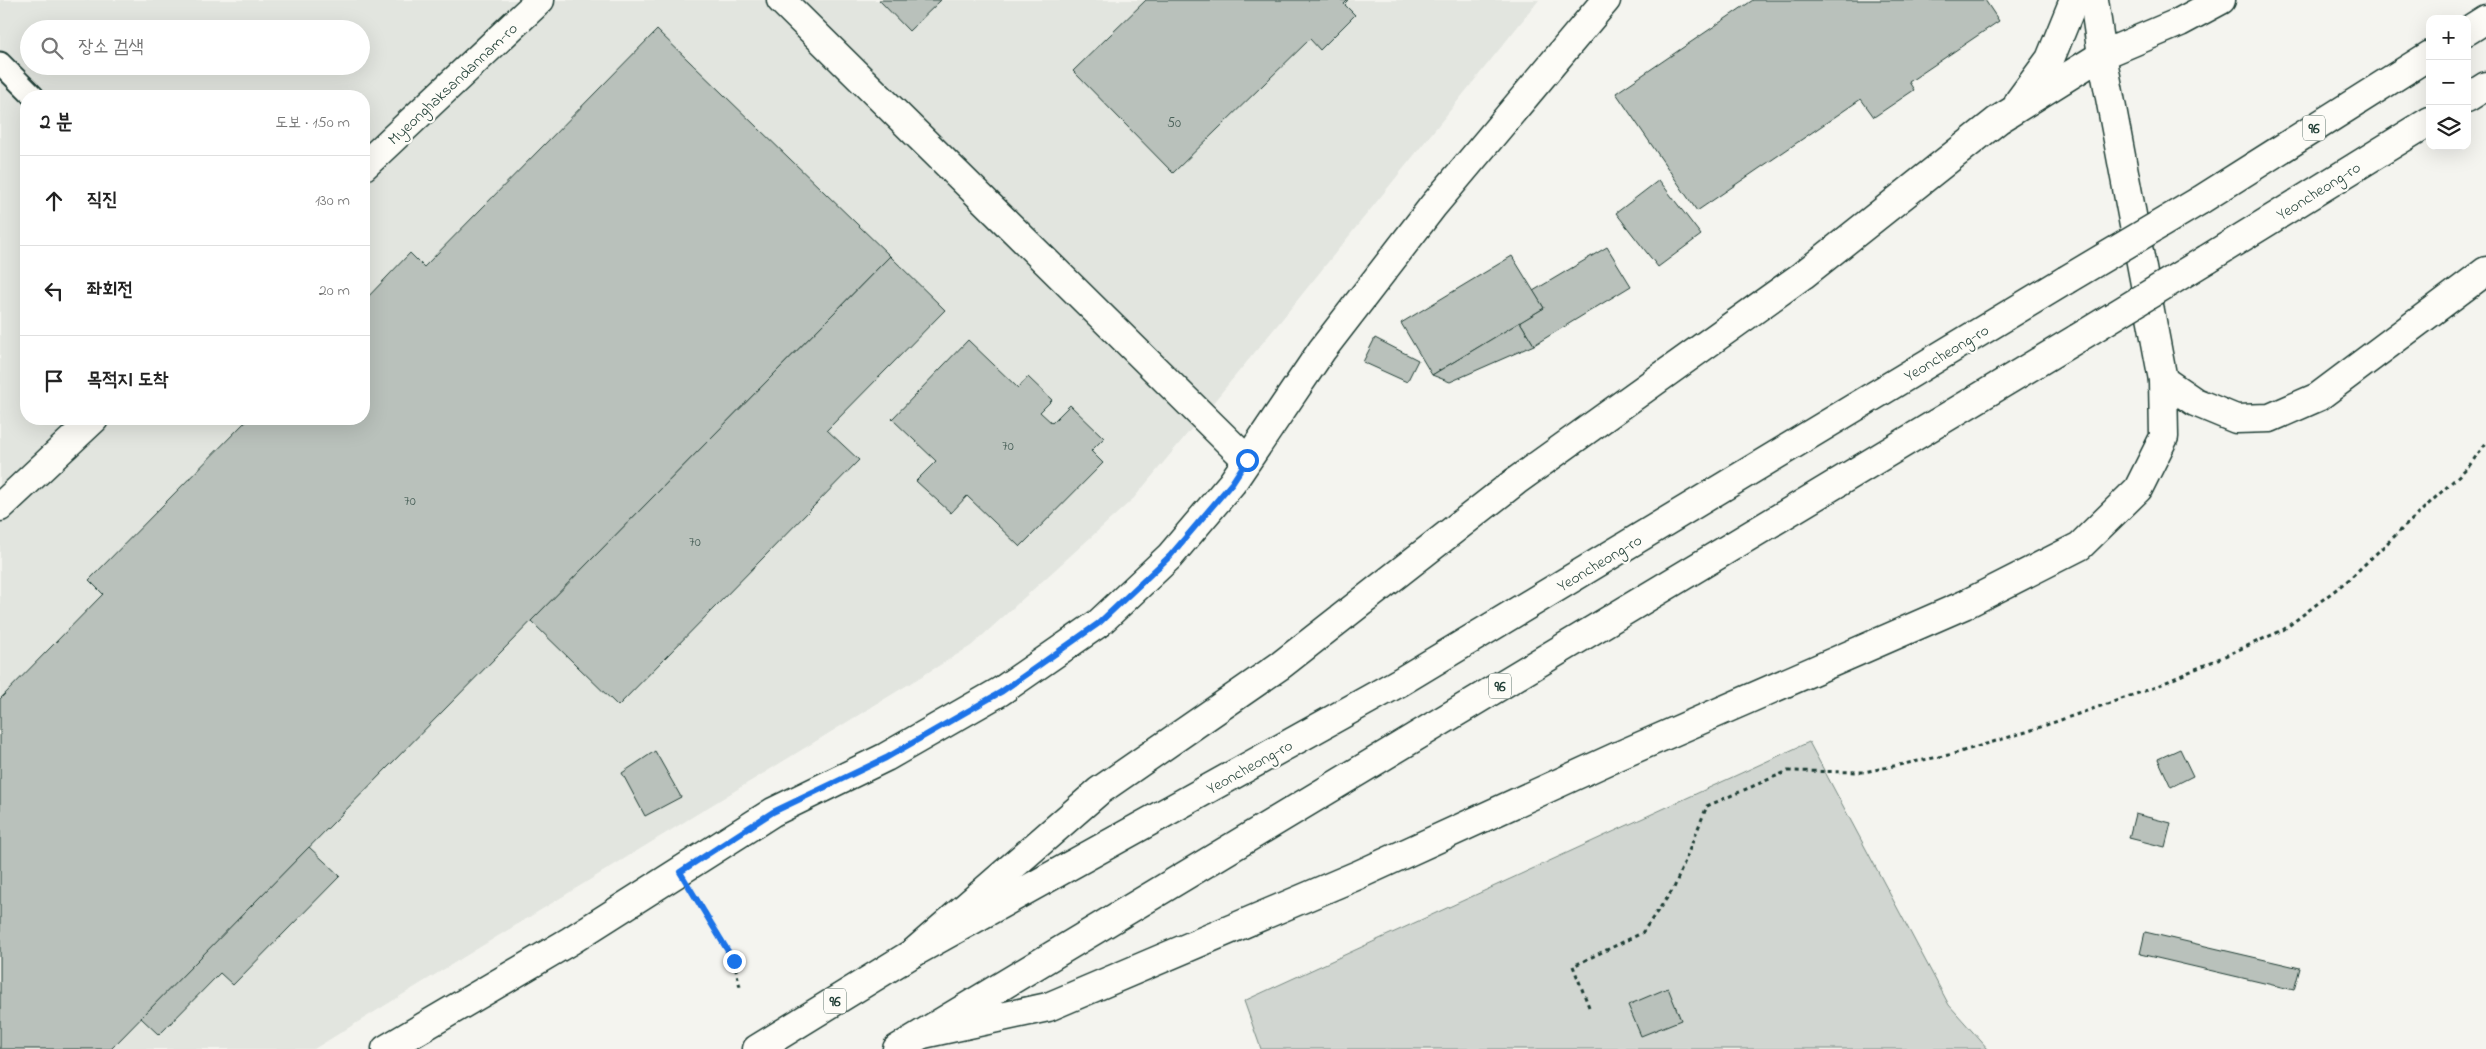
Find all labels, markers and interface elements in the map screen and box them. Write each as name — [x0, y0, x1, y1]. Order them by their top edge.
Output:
map controls — [2426, 15, 2471, 150]
button: + — [2426, 15, 2471, 60]
street label: Myeonghaksandannam-ro — [383, 18, 524, 151]
search box — [20, 20, 370, 75]
icon: search — [38, 34, 66, 62]
text: 장소 검색 — [78, 34, 144, 61]
button: − — [2426, 60, 2471, 105]
button: layers — [2426, 105, 2471, 150]
text: 2 분 — [40, 108, 73, 138]
text: 도보 · 150 m — [275, 111, 350, 135]
house number: 50 — [1167, 113, 1181, 134]
road number: 96 — [2303, 116, 2325, 140]
street label: Yeoncheong-ro — [2272, 156, 2366, 227]
icon: ahead — [40, 187, 68, 215]
text: 직진 — [87, 187, 118, 214]
text: 130 m — [315, 189, 350, 213]
icon: left — [40, 277, 68, 305]
text: 좌회전 — [87, 277, 133, 304]
text: 20 m — [319, 279, 350, 303]
street label: Yeoncheong-ro — [1900, 319, 1994, 389]
icon: arrive — [40, 367, 68, 395]
text: 목적지 도착 — [87, 367, 168, 394]
house number: 70 — [1002, 436, 1014, 457]
route start — [1236, 449, 1259, 472]
house number: 70 — [404, 491, 416, 512]
street label: Yeoncheong-ro — [1553, 529, 1647, 599]
house number: 70 — [689, 532, 701, 553]
road number: 96 — [1489, 674, 1511, 698]
street label: Yeoncheong-ro — [1202, 734, 1297, 801]
route end — [723, 950, 746, 973]
road number: 96 — [824, 988, 846, 1014]

